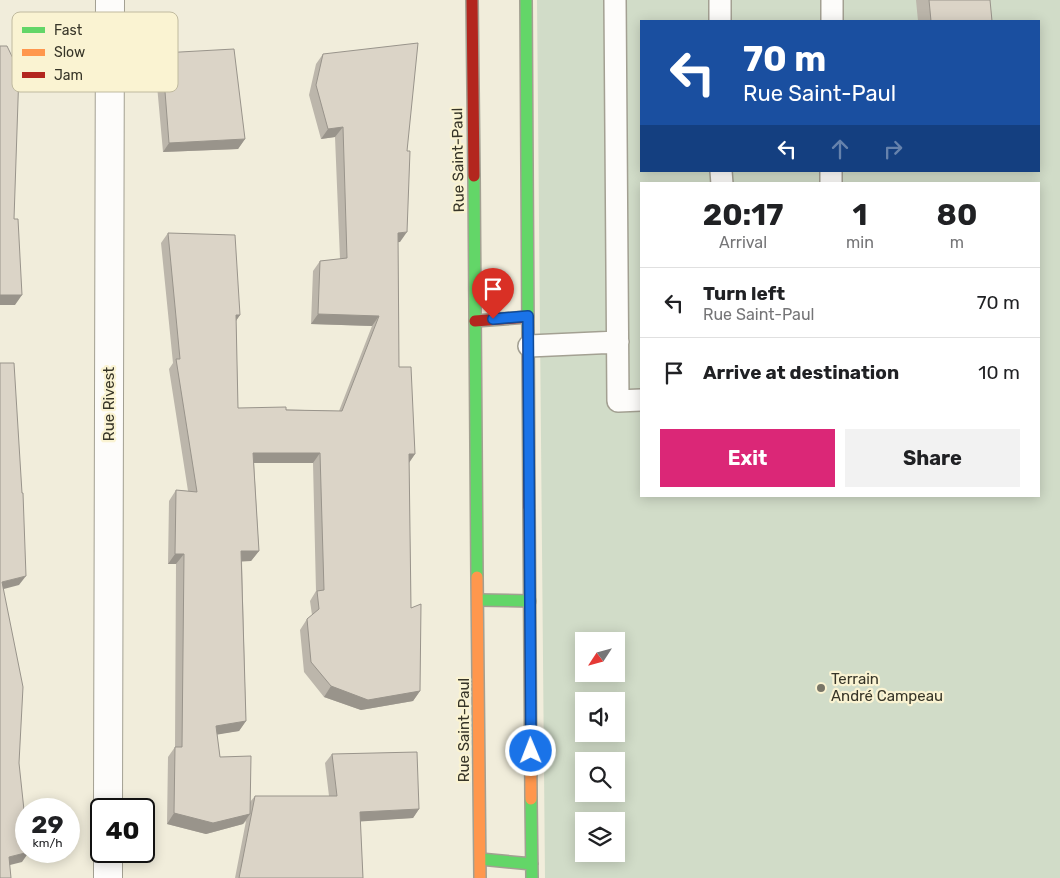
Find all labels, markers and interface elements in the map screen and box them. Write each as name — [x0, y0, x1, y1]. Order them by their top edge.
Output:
legend — [12, 12, 178, 92]
text: Fast — [54, 22, 83, 39]
text: 70 m — [743, 38, 826, 80]
icon: left — [660, 40, 725, 105]
text: Slow — [54, 44, 85, 61]
text: Jam — [54, 67, 83, 84]
text: Rue Saint-Paul — [743, 80, 896, 107]
street label: Rue Saint-Paul — [448, 108, 468, 212]
icon: left — [773, 135, 801, 163]
icon: ahead — [826, 135, 854, 163]
icon: right — [879, 135, 907, 163]
text: 20:17 — [703, 197, 783, 233]
text: 1 — [853, 197, 867, 233]
text: 80 — [937, 197, 977, 233]
text: Arrival — [719, 233, 767, 252]
text: min — [846, 233, 874, 252]
text: m — [950, 233, 964, 252]
pin — [472, 268, 514, 319]
icon: arrive — [479, 275, 507, 303]
text: Turn left — [703, 282, 785, 305]
icon: left — [660, 289, 688, 317]
text: 70 m — [977, 291, 1020, 314]
text: Rue Saint-Paul — [703, 305, 814, 324]
icon: arrive — [660, 359, 688, 387]
text: Arrive at destination — [703, 361, 899, 384]
text: 10 m — [978, 361, 1020, 384]
street label: Rue Rivest — [100, 367, 118, 441]
button: Exit — [660, 429, 835, 487]
button: Share — [845, 429, 1020, 487]
north arrow — [575, 632, 625, 682]
map controls — [575, 632, 625, 862]
place label: Terrain André Campeau — [831, 670, 943, 705]
street label: Rue Saint-Paul — [455, 678, 473, 782]
marker: Terrain André Campeau — [815, 682, 827, 694]
button: sound — [575, 692, 625, 742]
position arrow — [504, 724, 556, 776]
button: search — [575, 752, 625, 802]
speed limit sign: 40 — [90, 798, 155, 863]
text: 29 — [31, 810, 64, 839]
button: layers — [575, 812, 625, 862]
text: km/h — [33, 836, 62, 850]

